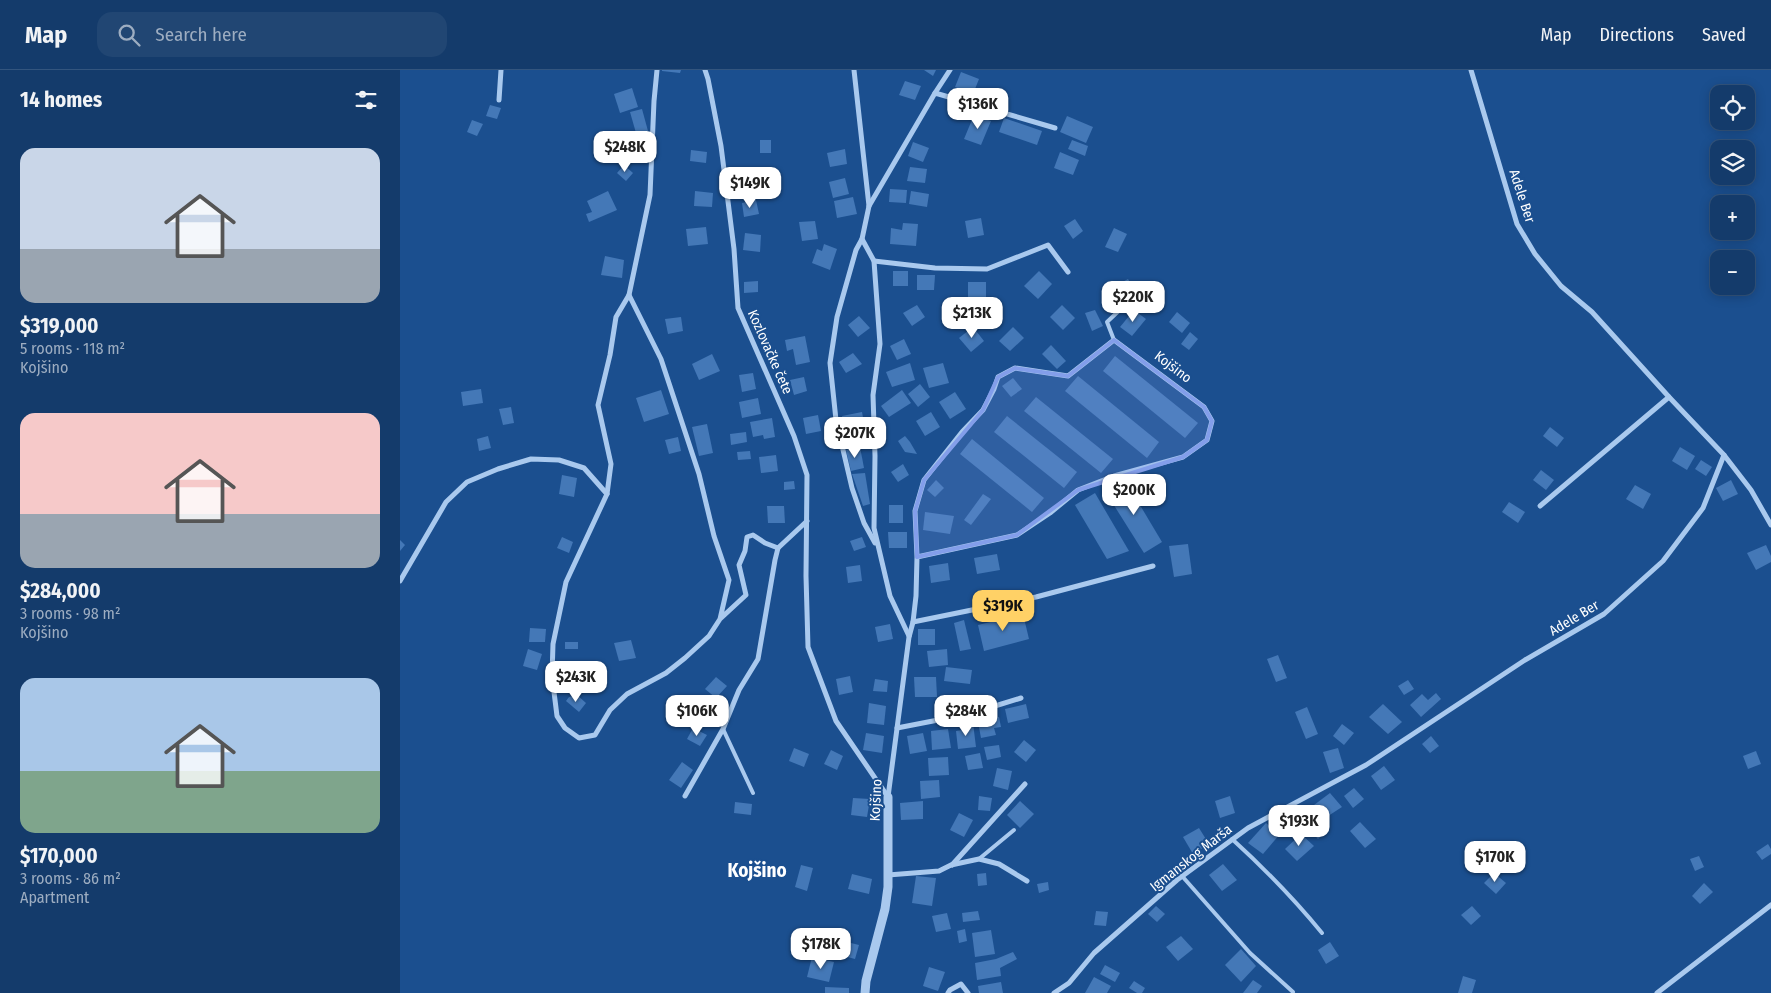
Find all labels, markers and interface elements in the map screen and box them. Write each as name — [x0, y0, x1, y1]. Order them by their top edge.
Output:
search box — [97, 12, 447, 57]
text: Map — [25, 21, 67, 49]
icon: search — [115, 21, 143, 49]
text: Search here — [155, 23, 247, 46]
text: Map — [1540, 24, 1572, 46]
text: Directions — [1600, 24, 1674, 46]
text: Saved — [1702, 24, 1746, 46]
map controls — [1710, 85, 1755, 295]
button: locate — [1710, 85, 1755, 130]
icon: filters — [352, 86, 380, 114]
text: 14 homes — [20, 87, 102, 113]
pin: $136K — [943, 88, 1013, 130]
text: $136K — [958, 94, 998, 113]
pin: $248K — [590, 131, 660, 173]
text: $248K — [605, 137, 645, 156]
button: layers — [1710, 140, 1755, 185]
pin: $149K — [715, 166, 785, 209]
street label: Adele Ber — [1505, 167, 1539, 225]
text: $149K — [730, 173, 770, 192]
icon: home — [155, 181, 245, 271]
button: + — [1710, 195, 1755, 240]
button: − — [1710, 250, 1755, 295]
pin: $220K — [1098, 280, 1168, 323]
text: $220K — [1113, 287, 1153, 306]
pin: $213K — [937, 296, 1007, 339]
text: $213K — [953, 303, 991, 322]
street label: Kozlovačke čete — [744, 307, 796, 397]
text: $319,000 — [20, 313, 99, 339]
text: 5 rooms · 118 m² — [20, 339, 125, 358]
street label: Kojšino — [1151, 347, 1195, 387]
text: Kojšino — [20, 358, 68, 377]
pin: $207K — [820, 416, 890, 459]
text: $207K — [835, 423, 875, 442]
icon: home — [155, 446, 245, 536]
pin: $200K — [1099, 474, 1169, 516]
text: $200K — [1113, 480, 1155, 499]
text: $284,000 — [20, 578, 101, 604]
pin: $319K — [968, 590, 1038, 632]
text: $319K — [983, 596, 1023, 615]
street label: Adele Ber — [1546, 596, 1602, 639]
text: 3 rooms · 98 m² — [20, 604, 121, 623]
text: Kojšino — [20, 623, 68, 642]
pin: $243K — [541, 660, 611, 703]
text: $243K — [556, 667, 596, 686]
pin: $106K — [662, 694, 732, 737]
pin: $284K — [931, 694, 1001, 737]
text: $106K — [677, 701, 717, 720]
text: $284K — [945, 701, 987, 720]
icon: home — [155, 711, 245, 801]
street label: Kojšino — [866, 778, 886, 822]
pin: $193K — [1264, 804, 1334, 847]
text: $193K — [1280, 811, 1318, 830]
street label: Igmanskog Marša — [1147, 821, 1235, 895]
pin: $170K — [1460, 840, 1530, 883]
text: $170,000 — [20, 843, 98, 869]
text: $170K — [1476, 847, 1514, 866]
district label: Kojšino — [727, 859, 787, 882]
text: 3 rooms · 86 m² — [20, 869, 121, 888]
text: Apartment — [20, 888, 89, 907]
pin: $178K — [786, 928, 856, 970]
text: $178K — [802, 934, 840, 953]

